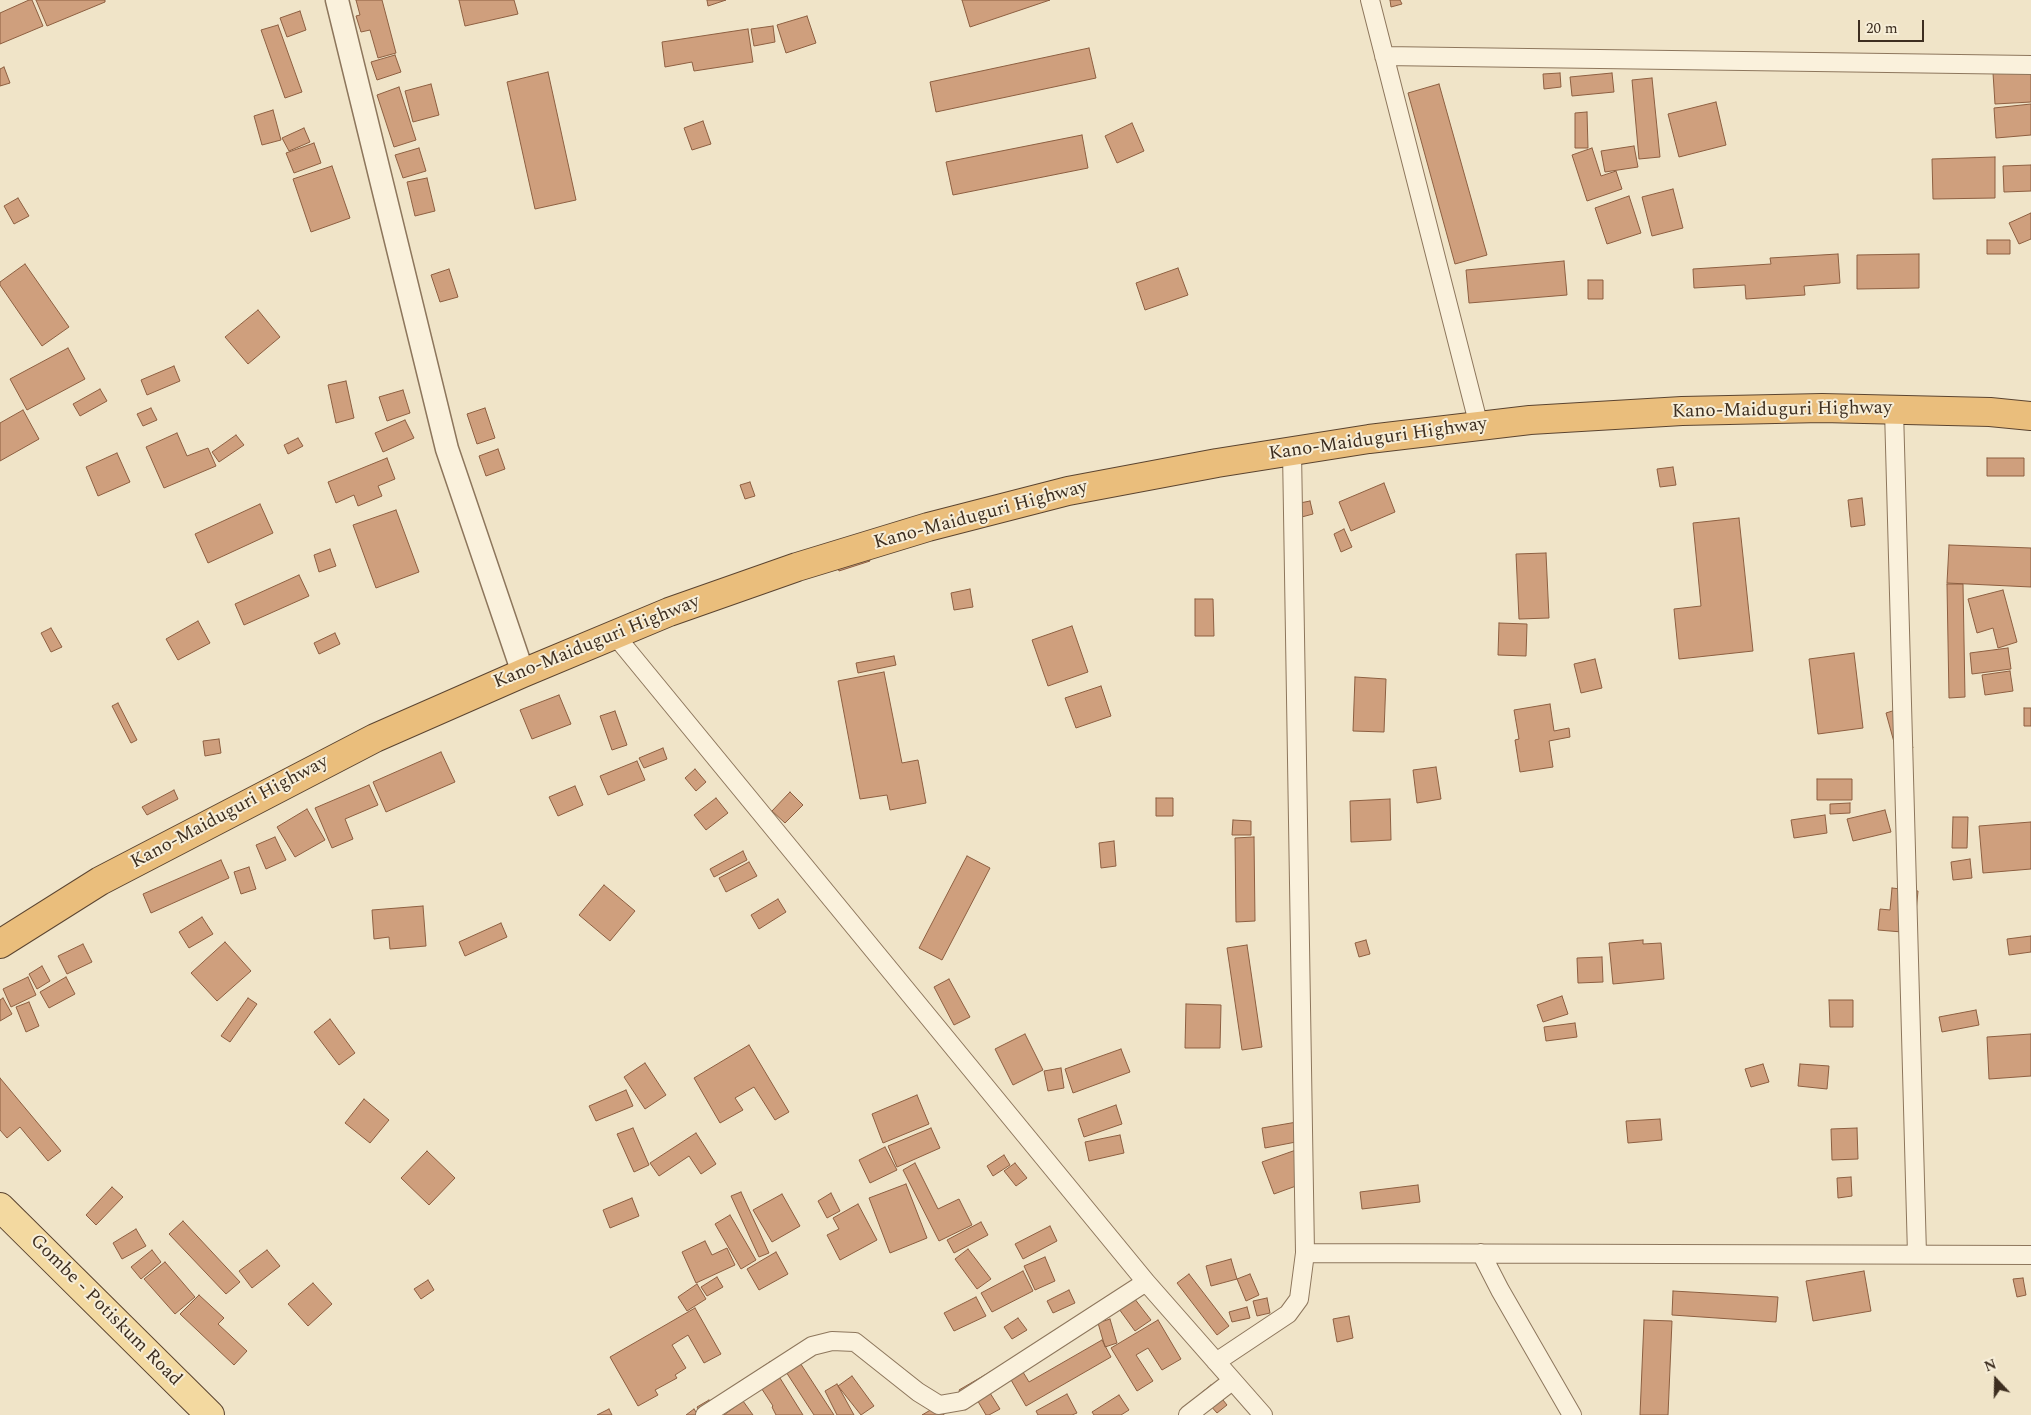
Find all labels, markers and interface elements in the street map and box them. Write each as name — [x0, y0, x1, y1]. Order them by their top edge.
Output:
scale bar — [1861, 10, 1927, 42]
text: 20 m — [1866, 17, 1898, 40]
street label: Kano-Maiduguri Highway — [1672, 398, 1892, 424]
street label: Kano-Maiduguri Highway — [1267, 413, 1489, 467]
street label: Kano-Maiduguri Highway — [872, 476, 1090, 556]
street label: Kano-Maiduguri Highway — [491, 591, 703, 695]
street label: Kano-Maiduguri Highway — [127, 751, 333, 875]
street label: Gombe - Potiskum Road — [24, 1230, 186, 1392]
text: N — [1981, 1354, 2000, 1377]
north arrow — [1971, 1355, 2021, 1405]

